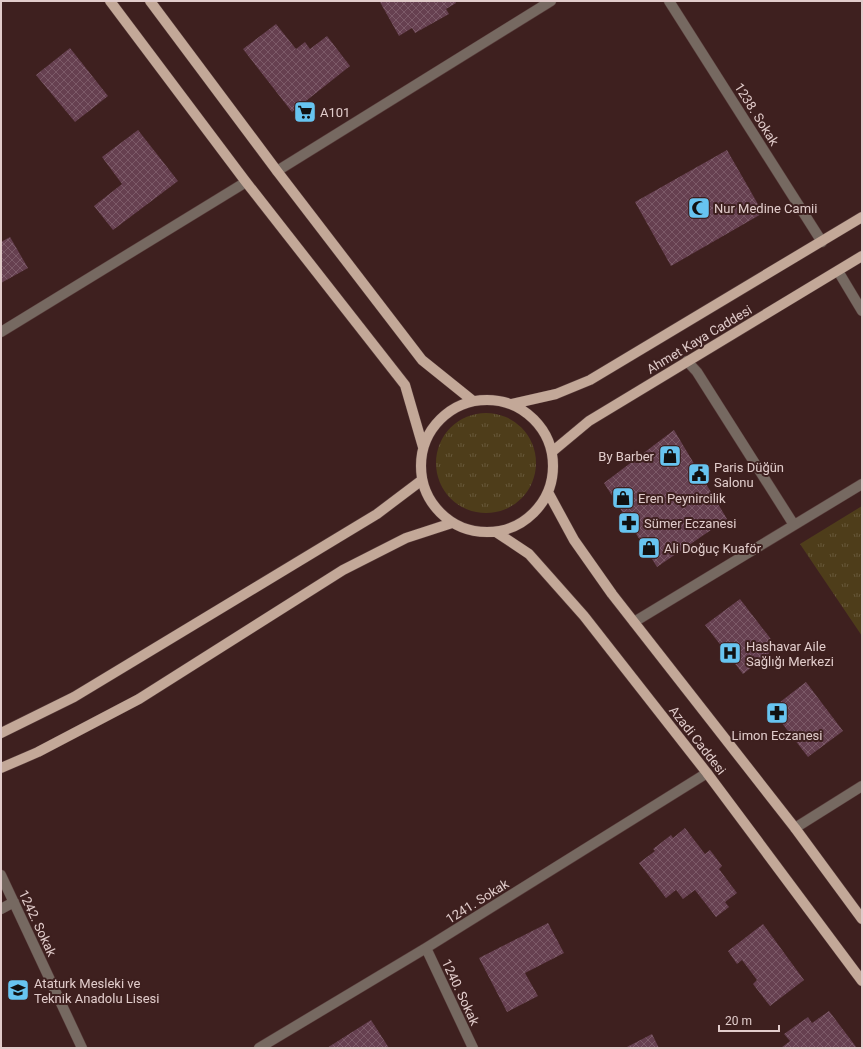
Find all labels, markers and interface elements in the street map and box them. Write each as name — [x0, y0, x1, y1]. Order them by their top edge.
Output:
street label: 1238. Sokak — [731, 80, 782, 149]
supermarket icon: A101 — [292, 99, 318, 125]
place label: A101 — [320, 105, 350, 120]
mosque icon: Nur Medine Camii — [686, 195, 712, 221]
place label: Nur Medine Camii — [714, 201, 817, 216]
street label: Ahmet Kaya Caddesi — [644, 302, 754, 377]
shop icon: By Barber — [657, 443, 683, 469]
place label: By Barber — [598, 449, 655, 464]
place label: Paris Düğün Salonu — [714, 460, 784, 490]
public building icon: Paris Düğün Salonu — [686, 461, 712, 487]
shop icon: Eren Peynircilik — [610, 485, 636, 511]
place label: Eren Peynircilik — [638, 491, 726, 506]
pharmacy icon: Sümer Eczanesi — [616, 510, 642, 536]
place label: Sümer Eczanesi — [644, 516, 736, 531]
shop icon: Ali Doğuç Kuaför — [636, 535, 662, 561]
place label: Ali Doğuç Kuaför — [664, 541, 762, 556]
place label: Hashavar Aile Sağlığı Merkezi — [746, 639, 834, 669]
hospital icon: Hashavar Aile Sağlığı Merkezi — [717, 640, 743, 666]
pharmacy icon: Limon Eczanesi — [764, 700, 790, 726]
street label: Azadi Caddesi — [666, 703, 729, 778]
place label: Limon Eczanesi — [732, 728, 822, 743]
street label: 1241. Sokak — [443, 876, 512, 927]
street label: 1242. Sokak — [16, 888, 60, 959]
street label: 1240. Sokak — [439, 957, 483, 1028]
place label: Ataturk Mesleki ve Teknik Anadolu Lisesi — [34, 976, 159, 1006]
school or university icon: Ataturk Mesleki ve Teknik Anadolu Lisesi — [5, 977, 31, 1003]
scale bar — [719, 1007, 779, 1033]
text: 20 m — [725, 1014, 752, 1028]

